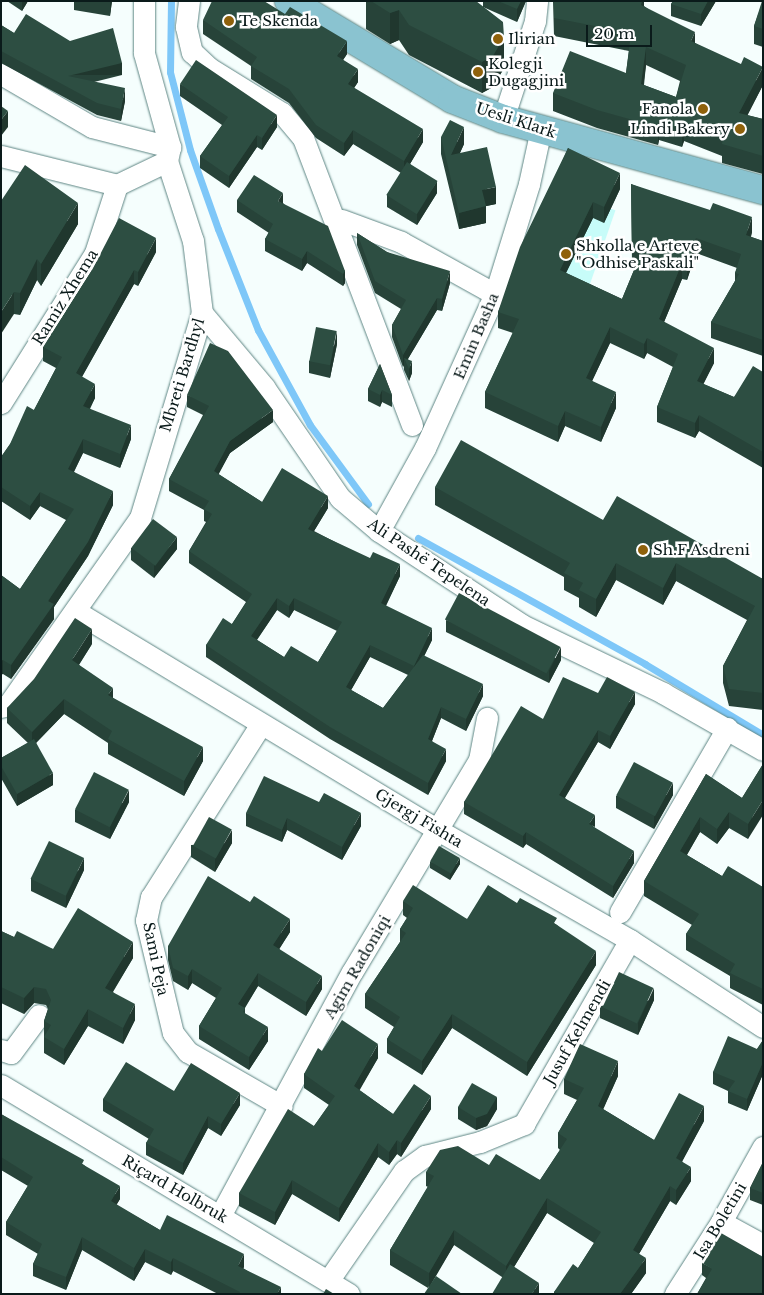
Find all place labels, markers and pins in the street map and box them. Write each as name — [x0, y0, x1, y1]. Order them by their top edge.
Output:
place label: Te Skenda — [239, 12, 318, 30]
marker: Te Skenda — [223, 15, 235, 27]
place label: Ilirian — [508, 30, 555, 48]
marker: Ilirian — [492, 33, 504, 45]
place label: Kolegji Dugagjini — [488, 54, 564, 89]
marker: Kolegji Dugagjini — [472, 66, 484, 78]
place label: Fanola — [642, 100, 693, 118]
marker: Fanola — [697, 103, 709, 115]
place label: Lindi Bakery — [630, 120, 730, 138]
marker: Lindi Bakery — [734, 123, 746, 135]
place label: Shkolla e Arteve "Odhise Paskali" — [576, 236, 700, 271]
marker: Shkolla e Arteve "Odhise Paskali" — [560, 248, 572, 260]
place label: Sh.F Asdreni — [653, 541, 751, 559]
marker: Sh.F Asdreni — [637, 544, 649, 556]

